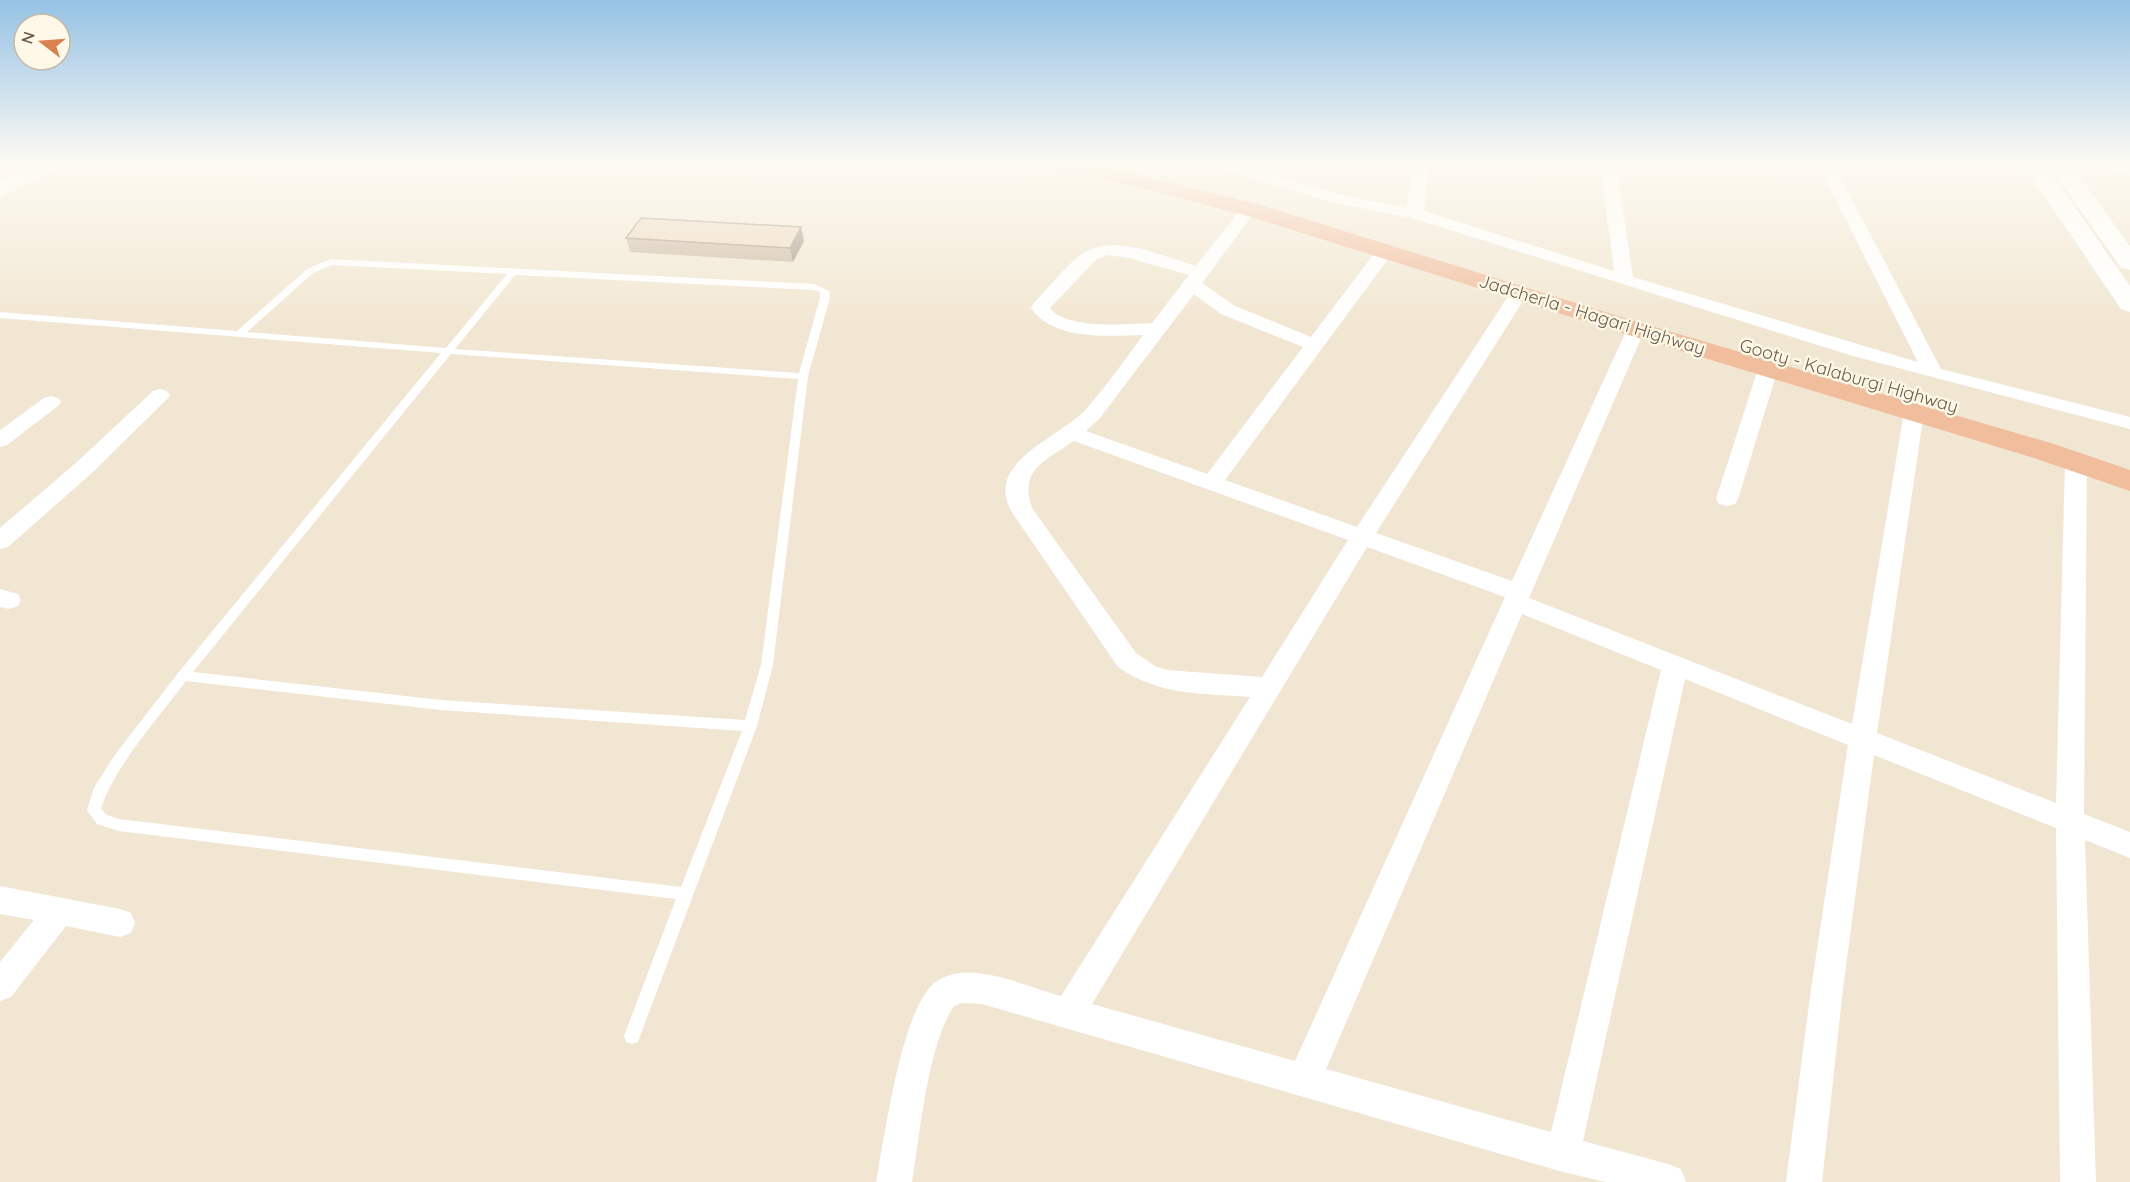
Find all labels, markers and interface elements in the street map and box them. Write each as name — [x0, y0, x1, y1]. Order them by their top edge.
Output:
north arrow — [12, 12, 72, 72]
text: N — [16, 29, 39, 46]
street label: Jadcherla - Hagari Highway — [1476, 269, 1708, 360]
street label: Gooty - Kalaburgi Highway — [1737, 333, 1961, 418]

